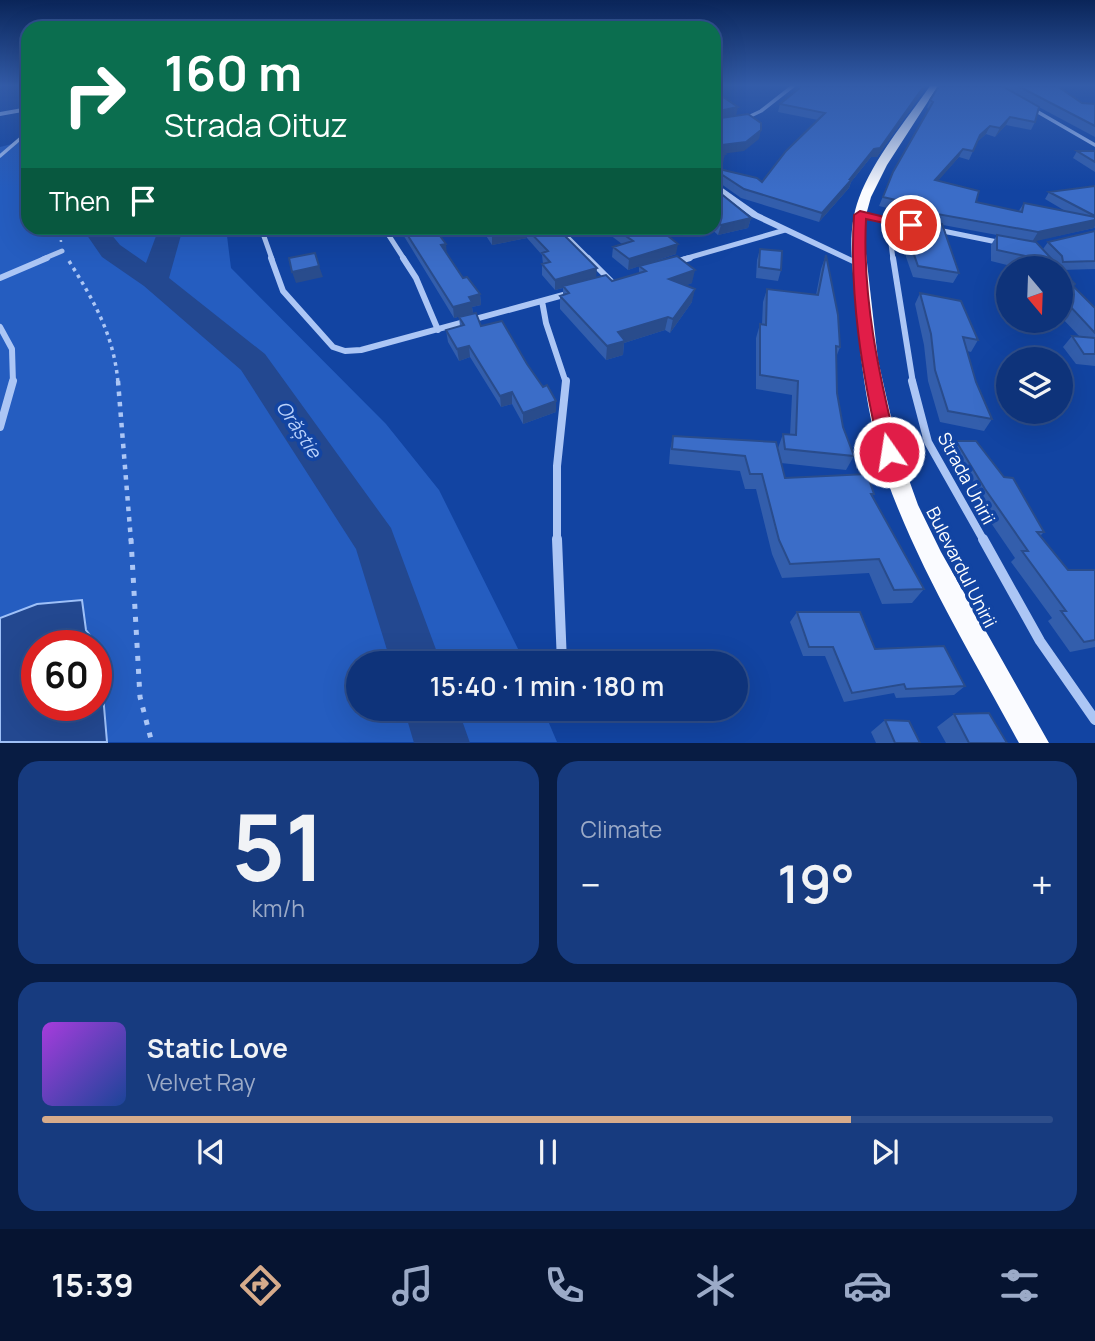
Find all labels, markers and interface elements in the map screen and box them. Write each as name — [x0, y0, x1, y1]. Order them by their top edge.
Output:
text: 160 m — [164, 39, 302, 106]
icon: right — [49, 49, 140, 140]
text: Strada Oituz — [164, 103, 348, 147]
icon: arrive — [124, 182, 162, 220]
text: Then — [49, 183, 110, 219]
pin — [881, 195, 941, 255]
icon: arrive — [892, 206, 930, 244]
north arrow — [996, 256, 1073, 332]
map controls — [996, 256, 1073, 424]
button: layers — [996, 347, 1073, 424]
water label: Orăștie — [270, 395, 329, 464]
position arrow — [852, 415, 926, 489]
street label: Strada Unirii — [933, 428, 1001, 528]
street label: Bulevardul Unirii — [921, 502, 1003, 632]
speed limit sign: 60 — [21, 630, 112, 721]
text: 15:40 · 1 min · 180 m — [430, 668, 664, 704]
text: 51 — [232, 784, 325, 908]
text: Climate — [581, 813, 662, 845]
text: 19° — [777, 848, 855, 919]
text: − — [581, 858, 601, 910]
text: + — [1031, 858, 1053, 910]
text: km/h — [252, 892, 305, 924]
text: Static Love — [147, 1030, 288, 1066]
text: Velvet Ray — [147, 1066, 256, 1098]
icon: previous — [192, 1133, 230, 1171]
icon: pause — [529, 1133, 567, 1171]
icon: next — [866, 1133, 904, 1171]
icon: directions — [236, 1261, 285, 1310]
icon: music — [388, 1261, 437, 1310]
icon: phone — [540, 1261, 589, 1310]
icon: climate — [691, 1261, 740, 1310]
icon: car — [843, 1261, 892, 1310]
icon: filters — [995, 1261, 1044, 1310]
text: 15:39 — [51, 1263, 134, 1307]

